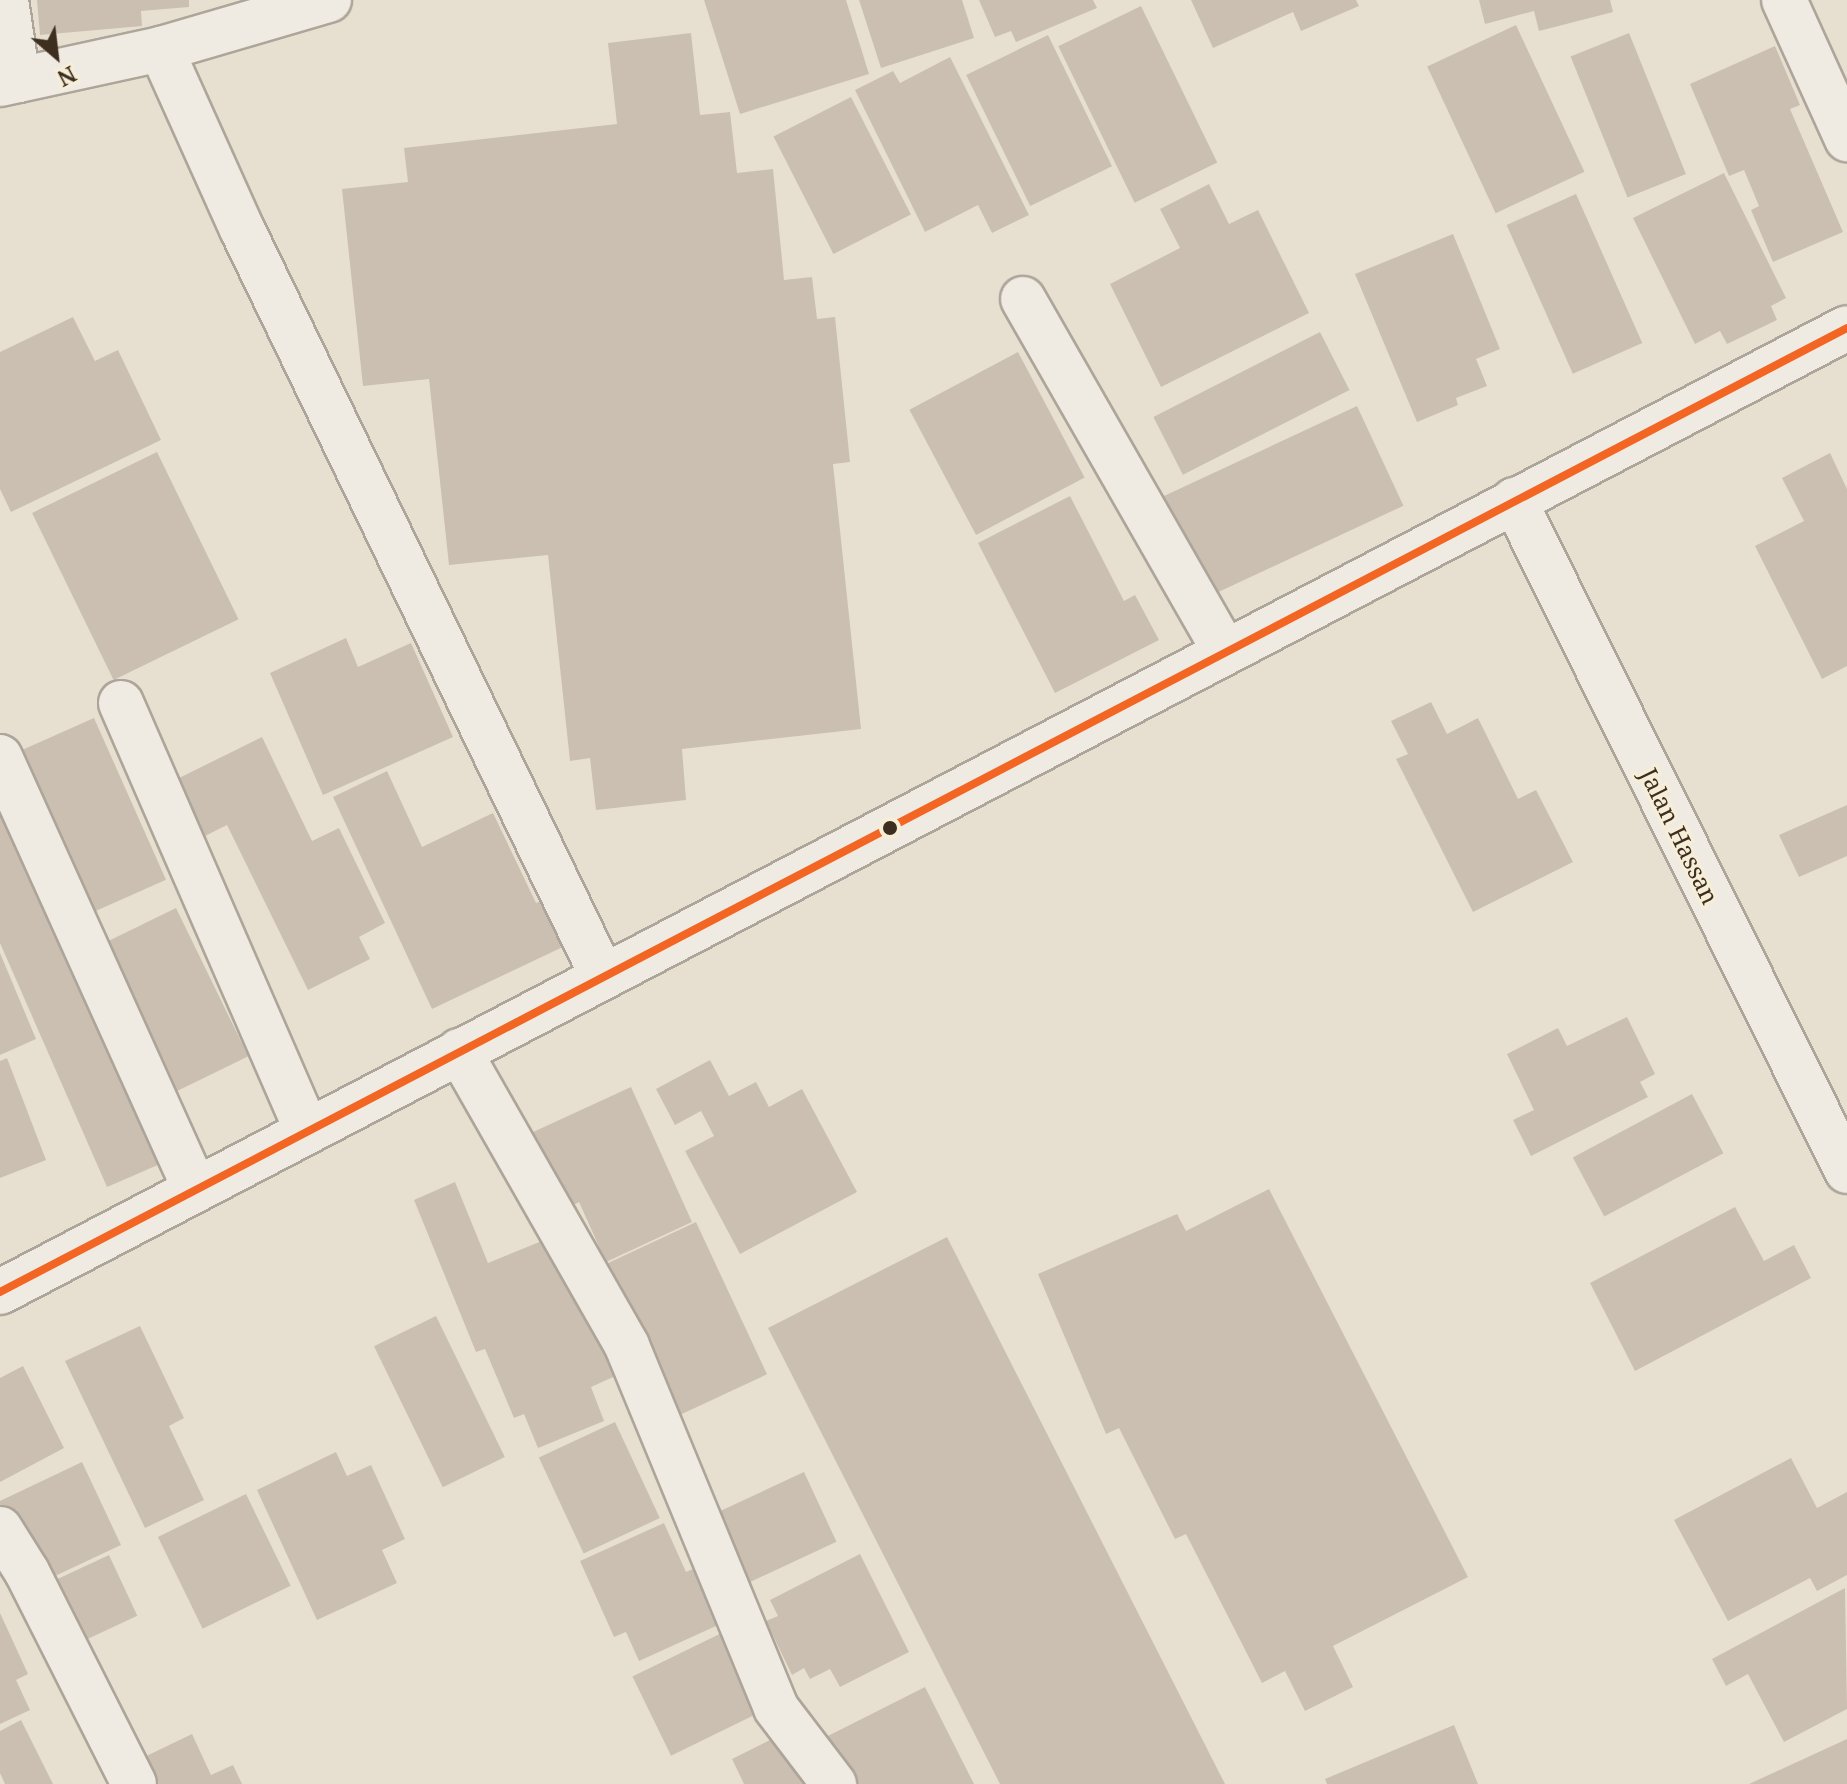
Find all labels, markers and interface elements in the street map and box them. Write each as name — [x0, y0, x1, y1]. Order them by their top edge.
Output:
north arrow — [16, 16, 96, 96]
text: N — [53, 60, 82, 95]
street label: Jalan Hassan — [1635, 763, 1725, 909]
unlabelled marker — [882, 820, 898, 836]

